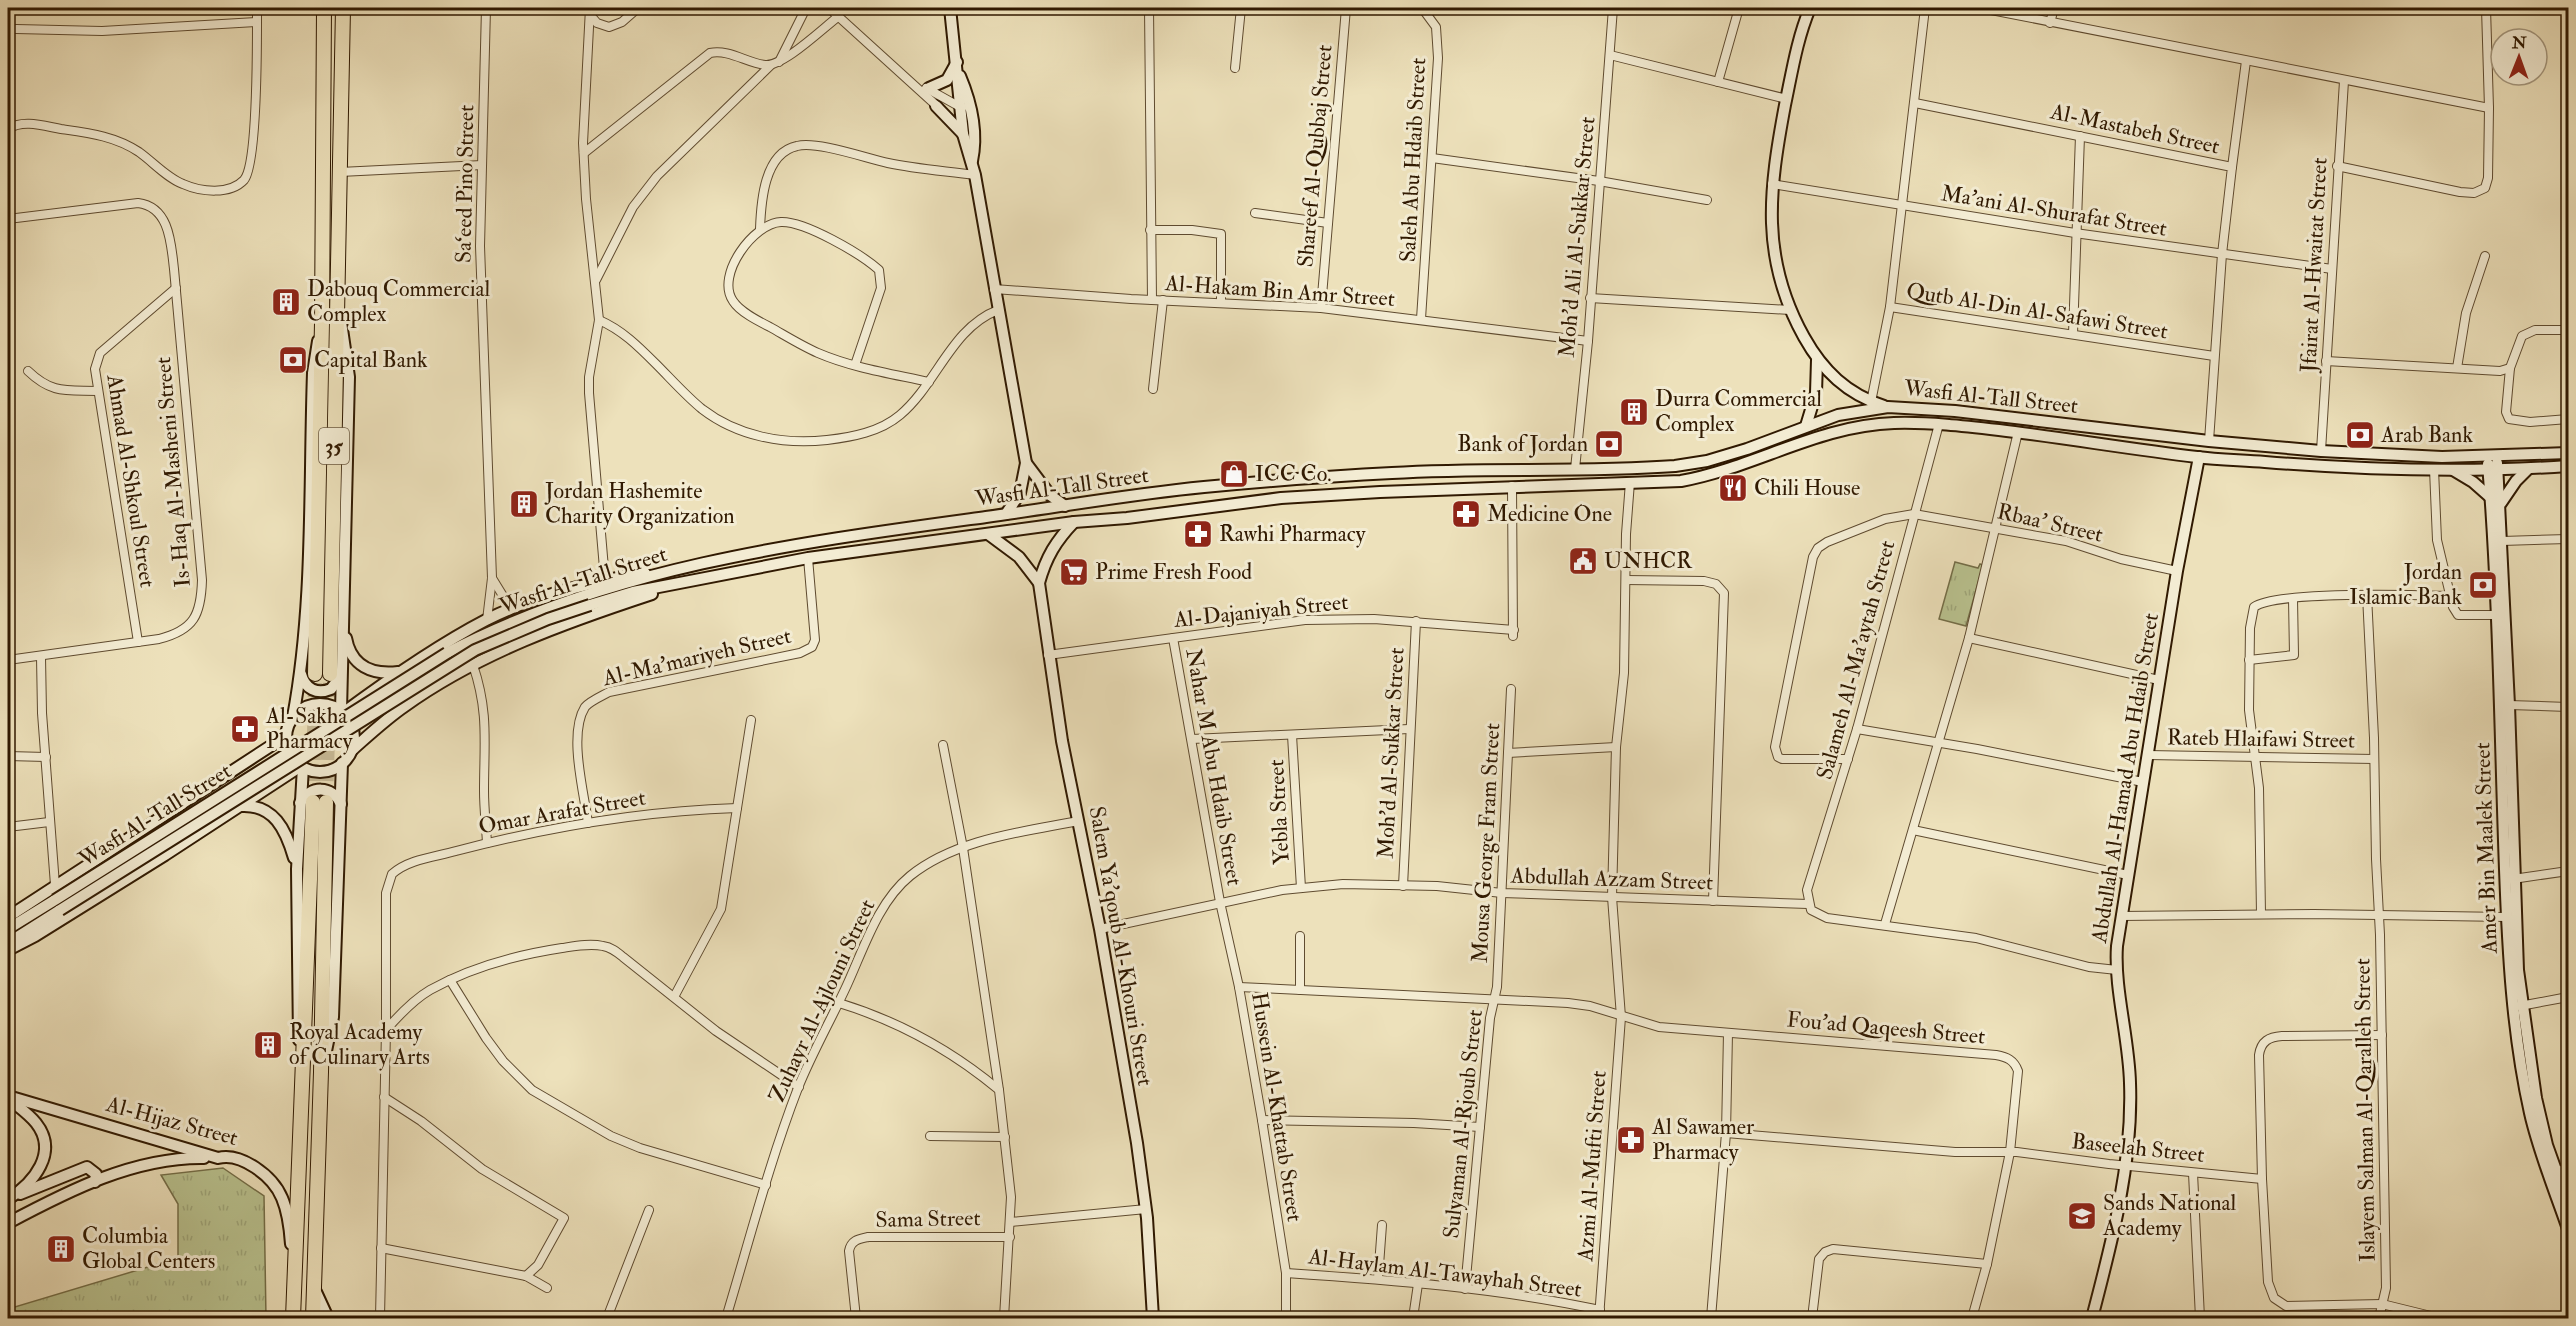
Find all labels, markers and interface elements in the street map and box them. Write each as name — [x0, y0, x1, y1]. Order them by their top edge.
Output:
north arrow — [2489, 27, 2549, 87]
text: N — [2511, 33, 2527, 53]
street label: Shareef Al-Qubbaj Street — [1291, 44, 1339, 268]
street label: Saleh Abu Hdaib Street — [1394, 57, 1432, 263]
street label: Al-Mastabeh Street — [2047, 97, 2222, 161]
street label: Sa‘eed Pino Street — [450, 105, 480, 263]
street label: Moh'd Ali Al-Sukkar Street — [1553, 115, 1601, 359]
street label: Jfairat Al-Hwaitat Street — [2294, 157, 2334, 374]
street label: Ma'ani Al-Shurafat Street — [1939, 179, 2169, 243]
street label: Al-Hakam Bin Amr Street — [1163, 269, 1396, 313]
place label: Dabouq Commercial Complex — [307, 275, 491, 329]
street label: Qutb Al-Din Al-Safawi Street — [1904, 276, 2170, 346]
building icon: Dabouq Commercial Complex — [270, 286, 302, 318]
bank icon: Capital Bank — [277, 344, 309, 376]
place label: Capital Bank — [314, 346, 428, 375]
street label: Is-Haq Al-Masheni Street — [149, 356, 197, 588]
street label: Ahmad Al-Shkoul Street — [100, 372, 162, 589]
street label: Wasfi Al-Tall Street — [1902, 374, 2079, 420]
place label: Durra Commercial Complex — [1655, 385, 1822, 439]
building icon: Durra Commercial Complex — [1618, 396, 1650, 428]
bank icon: Arab Bank — [2344, 419, 2376, 451]
place label: Arab Bank — [2380, 421, 2473, 449]
road number: 35 — [319, 428, 349, 464]
bank icon: Bank of Jordan — [1593, 428, 1625, 460]
place label: Bank of Jordan — [1457, 430, 1588, 458]
shop icon: ICC Co. — [1218, 458, 1250, 490]
place label: ICC Co. — [1255, 460, 1332, 488]
street label: Wasfi Al-Tall Street — [973, 461, 1150, 513]
restaurant icon: Chili House — [1717, 472, 1749, 504]
place label: Chili House — [1754, 474, 1860, 502]
place label: Jordan Hashemite Charity Organization — [544, 477, 735, 530]
building icon: Jordan Hashemite Charity Organization — [508, 488, 540, 520]
street label: Rbaa' Street — [1994, 497, 2106, 549]
pharmacy icon: Medicine One — [1450, 498, 1482, 530]
place label: Medicine One — [1487, 500, 1612, 528]
pharmacy icon: Rawhi Pharmacy — [1182, 518, 1214, 550]
place label: Rawhi Pharmacy — [1219, 520, 1366, 548]
street label: Salameh Al-Ma'aytah Street — [1811, 537, 1901, 783]
street label: Wasfi Al-Tall Street — [495, 540, 670, 621]
public building icon: UNHCR — [1567, 545, 1599, 577]
place label: UNHCR — [1604, 547, 1693, 575]
supermarket icon: Prime Fresh Food — [1058, 556, 1090, 588]
place label: Prime Fresh Food — [1095, 558, 1252, 586]
place label: Jordan Islamic Bank — [2349, 558, 2462, 611]
bank icon: Jordan Islamic Bank — [2467, 569, 2499, 601]
street label: Al-Dajaniyah Street — [1172, 588, 1349, 634]
street label: Abdullah Al-Hamad Abu Hdaib Street — [2085, 611, 2165, 946]
street label: Al-Ma'mariyeh Street — [599, 622, 794, 693]
street label: Nahar M Abu Hdaib Street — [1179, 646, 1249, 888]
street label: Moh'd Al-Sukkar Street — [1371, 647, 1411, 859]
place label: Al-Sakha Pharmacy — [265, 702, 353, 755]
pharmacy icon: Al-Sakha Pharmacy — [229, 713, 261, 745]
street label: Mousa George Fram Street — [1466, 722, 1506, 964]
street label: Rateb Hlaifawi Street — [2167, 723, 2355, 755]
street label: Amer Bin Maalek Street — [2468, 742, 2504, 955]
street label: Wasfi Al-Tall Street — [73, 757, 236, 874]
street label: Yebla Street — [1262, 759, 1296, 865]
street label: Omar Arafat Street — [476, 784, 648, 840]
street label: Salem Ya'qoub Al-Khouri Street — [1083, 804, 1159, 1088]
street label: Abdullah Azzam Street — [1509, 861, 1714, 897]
street label: Zuhayr Al-Ajlouni Street — [763, 895, 881, 1107]
street label: Islayem Salman Al-Qaralleh Street — [2348, 958, 2382, 1262]
street label: Hussein Al-Khattab Street — [1245, 990, 1309, 1224]
street label: Fou'ad Qaqeesh Street — [1786, 1005, 1986, 1051]
street label: Sulyaman Al-Rjoub Street — [1437, 1008, 1489, 1240]
place label: Royal Academy of Culinary Arts — [289, 1018, 430, 1071]
building icon: Royal Academy of Culinary Arts — [252, 1029, 284, 1061]
street label: Azmi Al-Mufti Street — [1571, 1070, 1613, 1263]
street label: Al-Hijaz Street — [102, 1090, 241, 1152]
place label: Al Sawamer Pharmacy — [1651, 1113, 1755, 1166]
pharmacy icon: Al Sawamer Pharmacy — [1615, 1124, 1647, 1156]
street label: Baseelah Street — [2070, 1127, 2206, 1169]
place label: Sands National Academy — [2102, 1189, 2237, 1242]
school or university icon: Sands National Academy — [2066, 1200, 2098, 1232]
street label: Sama Street — [875, 1204, 981, 1234]
place label: Columbia Global Centers — [82, 1222, 215, 1275]
building icon: Columbia Global Centers — [45, 1233, 77, 1265]
street label: Al-Haylam Al-Tawayhah Street — [1306, 1242, 1583, 1304]

